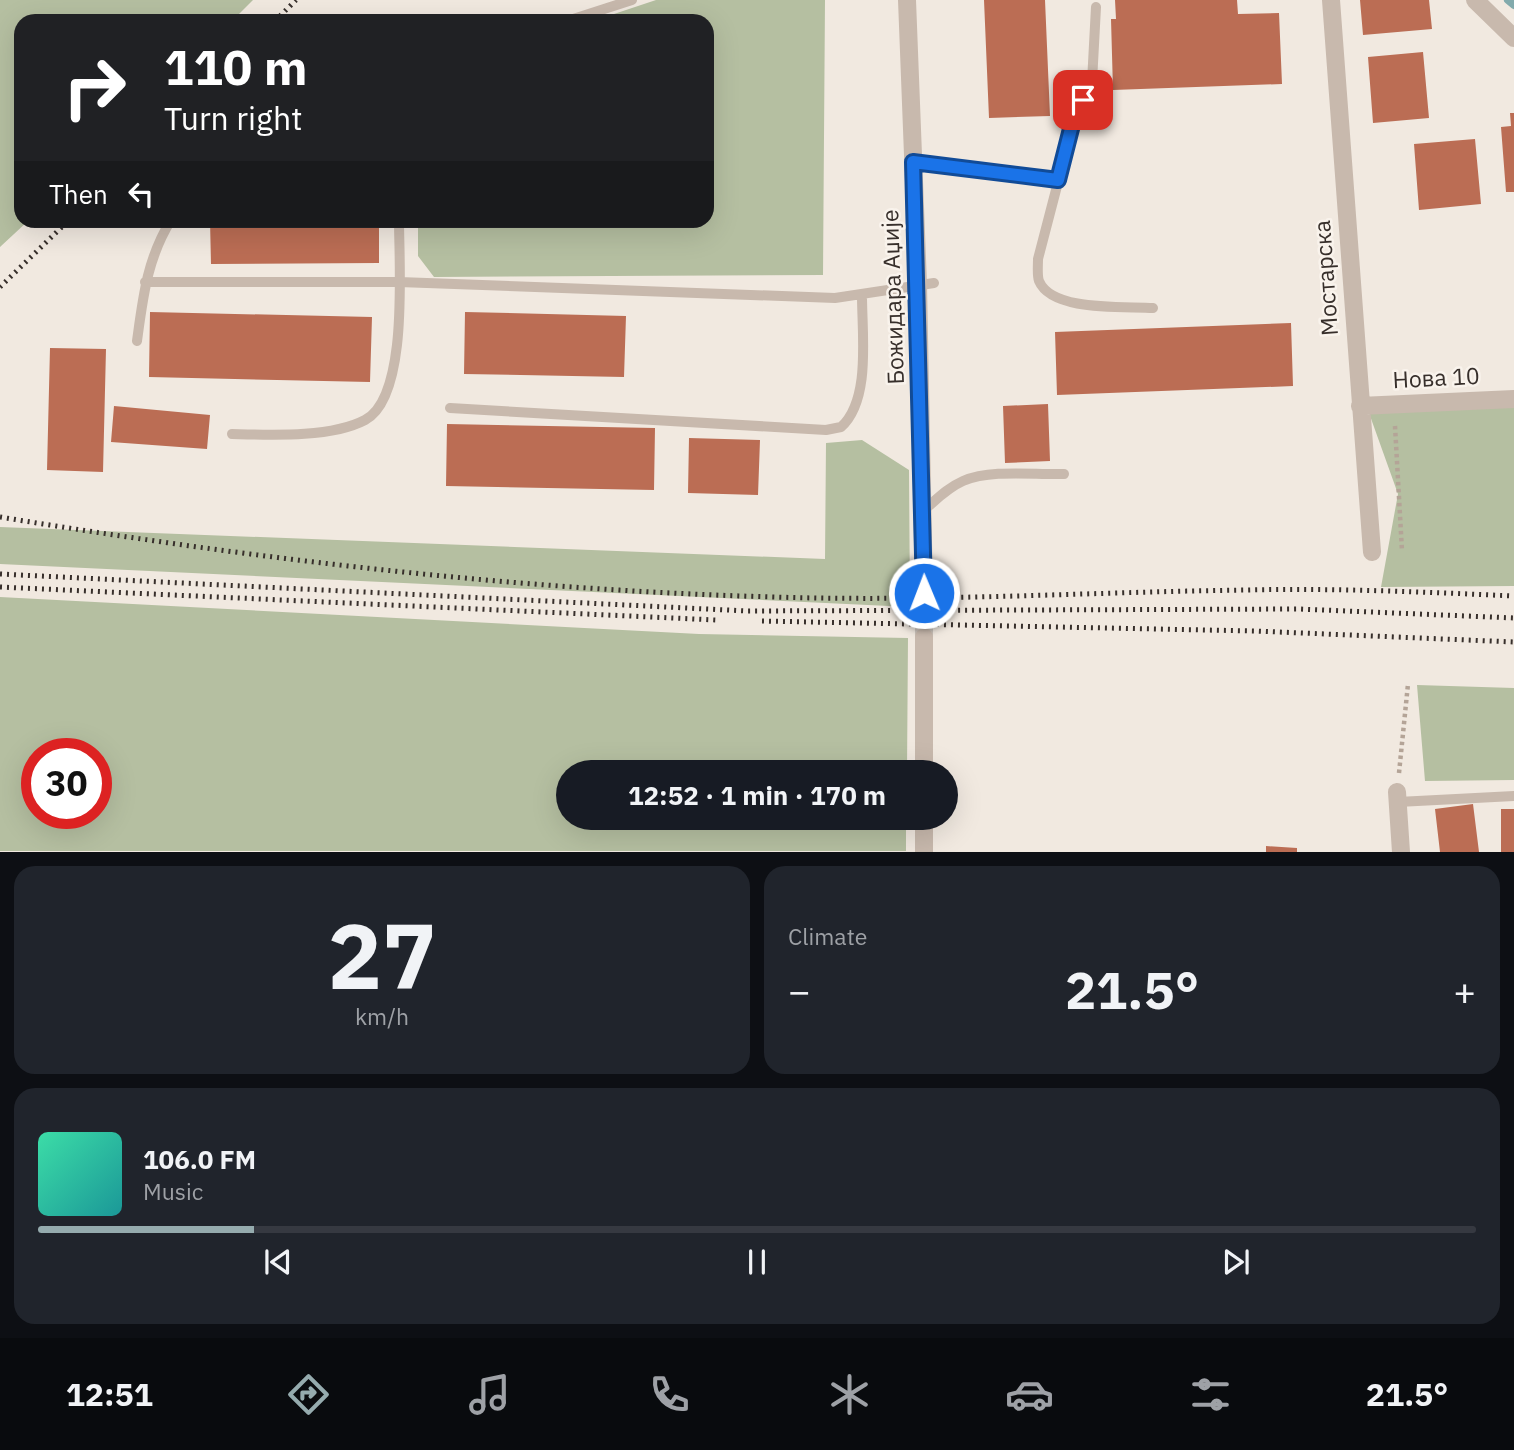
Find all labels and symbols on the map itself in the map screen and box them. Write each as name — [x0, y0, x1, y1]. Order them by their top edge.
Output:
pin — [1053, 70, 1113, 130]
street label: Божидара Аџије — [874, 209, 910, 385]
street label: Мостарска — [1306, 219, 1344, 337]
street label: Нова 10 — [1392, 360, 1480, 394]
position arrow — [887, 556, 961, 630]
speed limit sign: 30 — [21, 738, 112, 829]

